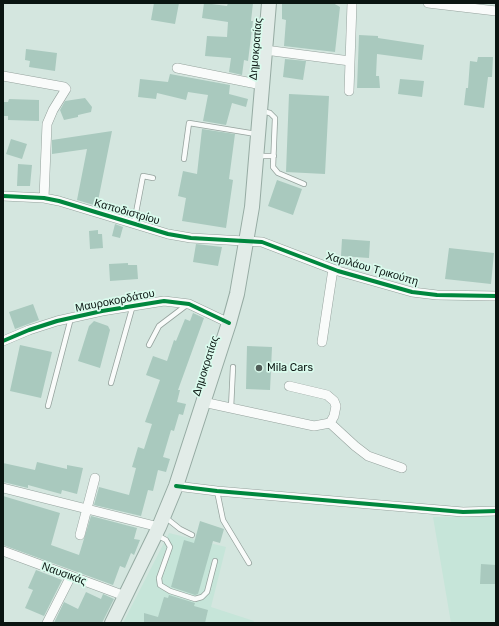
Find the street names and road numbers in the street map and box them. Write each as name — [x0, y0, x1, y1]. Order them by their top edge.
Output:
street label: Δημοκρατίας — [247, 17, 265, 81]
street label: Καποδιστρίου — [93, 196, 161, 228]
street label: Χαριλάου Τρικούπη — [324, 249, 420, 289]
street label: Μαυροκορδάτου — [74, 287, 156, 315]
street label: Δημοκρατίας — [190, 334, 222, 398]
street label: Ναυσικάς — [40, 560, 88, 588]

